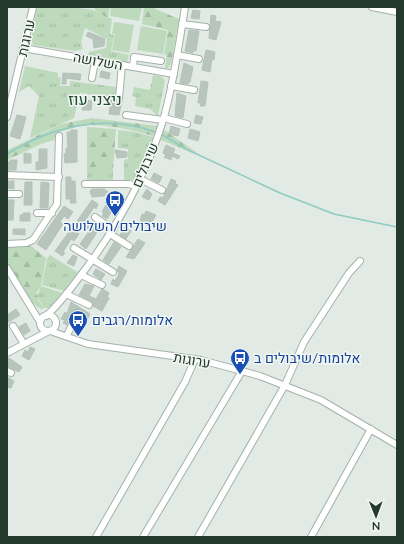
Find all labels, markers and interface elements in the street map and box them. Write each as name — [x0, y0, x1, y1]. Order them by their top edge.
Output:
street label: ערוגות — [13, 18, 38, 58]
street label: השלושה — [72, 48, 124, 73]
district label: ניצני עוז — [68, 89, 122, 108]
street label: שיבולים — [128, 140, 162, 190]
bus stop icon: שיבולים/השלושה — [104, 189, 126, 217]
place label: שיבולים/השלושה — [63, 217, 167, 234]
bus stop icon: אלומות/רגבים — [67, 309, 89, 337]
place label: אלומות/רגבים — [92, 311, 173, 328]
bus stop icon: אלומות/שיבולים ב — [229, 347, 251, 375]
street label: ערוגות — [172, 348, 212, 371]
place label: אלומות/שיבולים ב — [254, 349, 361, 366]
north arrow — [356, 496, 396, 536]
text: N — [372, 520, 381, 533]

